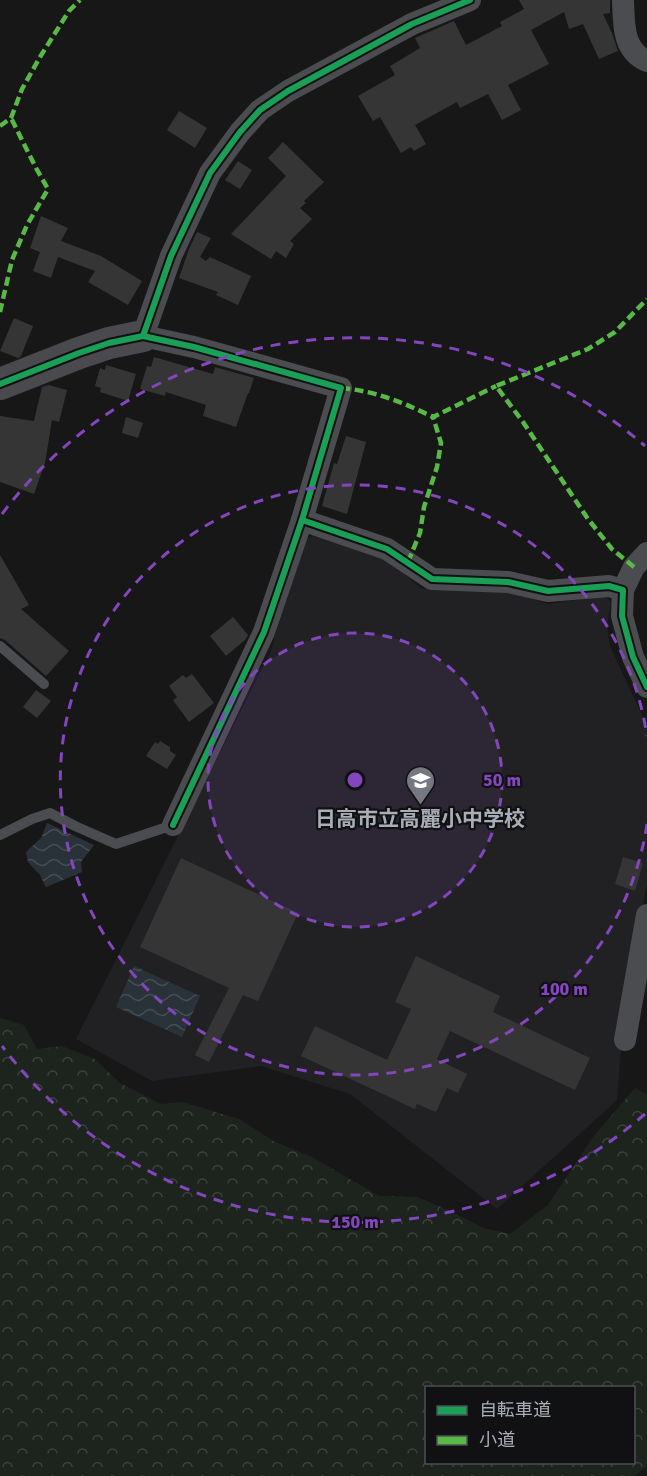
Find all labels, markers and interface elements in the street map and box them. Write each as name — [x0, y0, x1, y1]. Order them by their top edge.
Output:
school or university icon: 日高市立高麗小中学校 — [404, 764, 436, 806]
text: 50 m — [483, 769, 521, 791]
centre of rings — [345, 770, 365, 790]
place label: 日高市立高麗小中学校 — [315, 806, 525, 832]
text: 100 m — [540, 978, 588, 1000]
text: 150 m — [331, 1211, 379, 1233]
legend — [425, 1386, 635, 1464]
text: 自転車道 — [479, 1399, 551, 1421]
text: 小道 — [479, 1429, 515, 1451]

